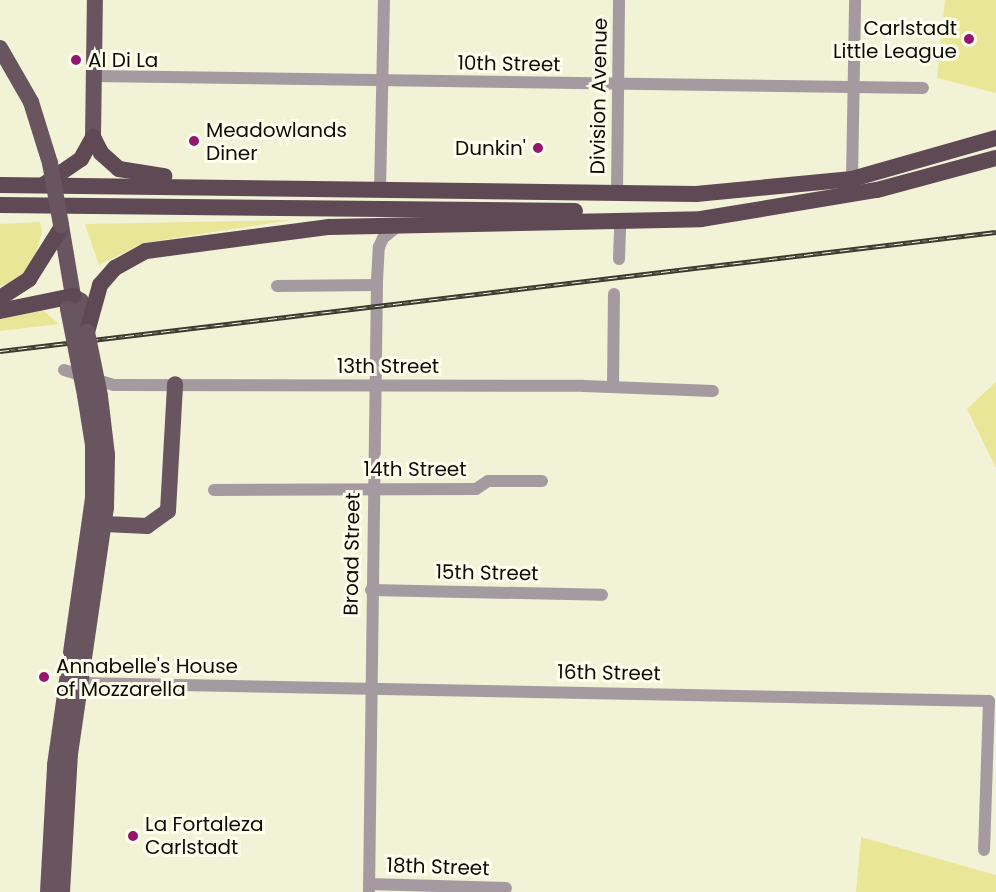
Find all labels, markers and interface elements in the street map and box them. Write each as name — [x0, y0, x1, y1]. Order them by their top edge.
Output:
place label: Carlstadt Little League — [833, 16, 957, 63]
street label: Division Avenue — [586, 18, 612, 174]
marker: Carlstadt Little League — [962, 32, 976, 46]
place label: Al Di La — [88, 48, 158, 72]
street label: 10th Street — [457, 51, 561, 77]
marker: Al Di La — [69, 53, 83, 67]
place label: Meadowlands Diner — [206, 118, 347, 165]
marker: Meadowlands Diner — [187, 134, 201, 148]
place label: Dunkin' — [455, 136, 526, 160]
marker: Dunkin' — [531, 141, 545, 155]
street label: 13th Street — [337, 354, 439, 378]
street label: 14th Street — [364, 457, 466, 481]
street label: Broad Street — [339, 492, 365, 616]
street label: 15th Street — [435, 560, 539, 586]
place label: Annabelle's House of Mozzarella — [56, 654, 238, 701]
street label: 16th Street — [557, 660, 661, 686]
marker: Annabelle's House of Mozzarella — [37, 670, 51, 684]
place label: La Fortaleza Carlstadt — [145, 813, 264, 860]
marker: La Fortaleza Carlstadt — [126, 829, 140, 843]
street label: 18th Street — [386, 853, 490, 881]

